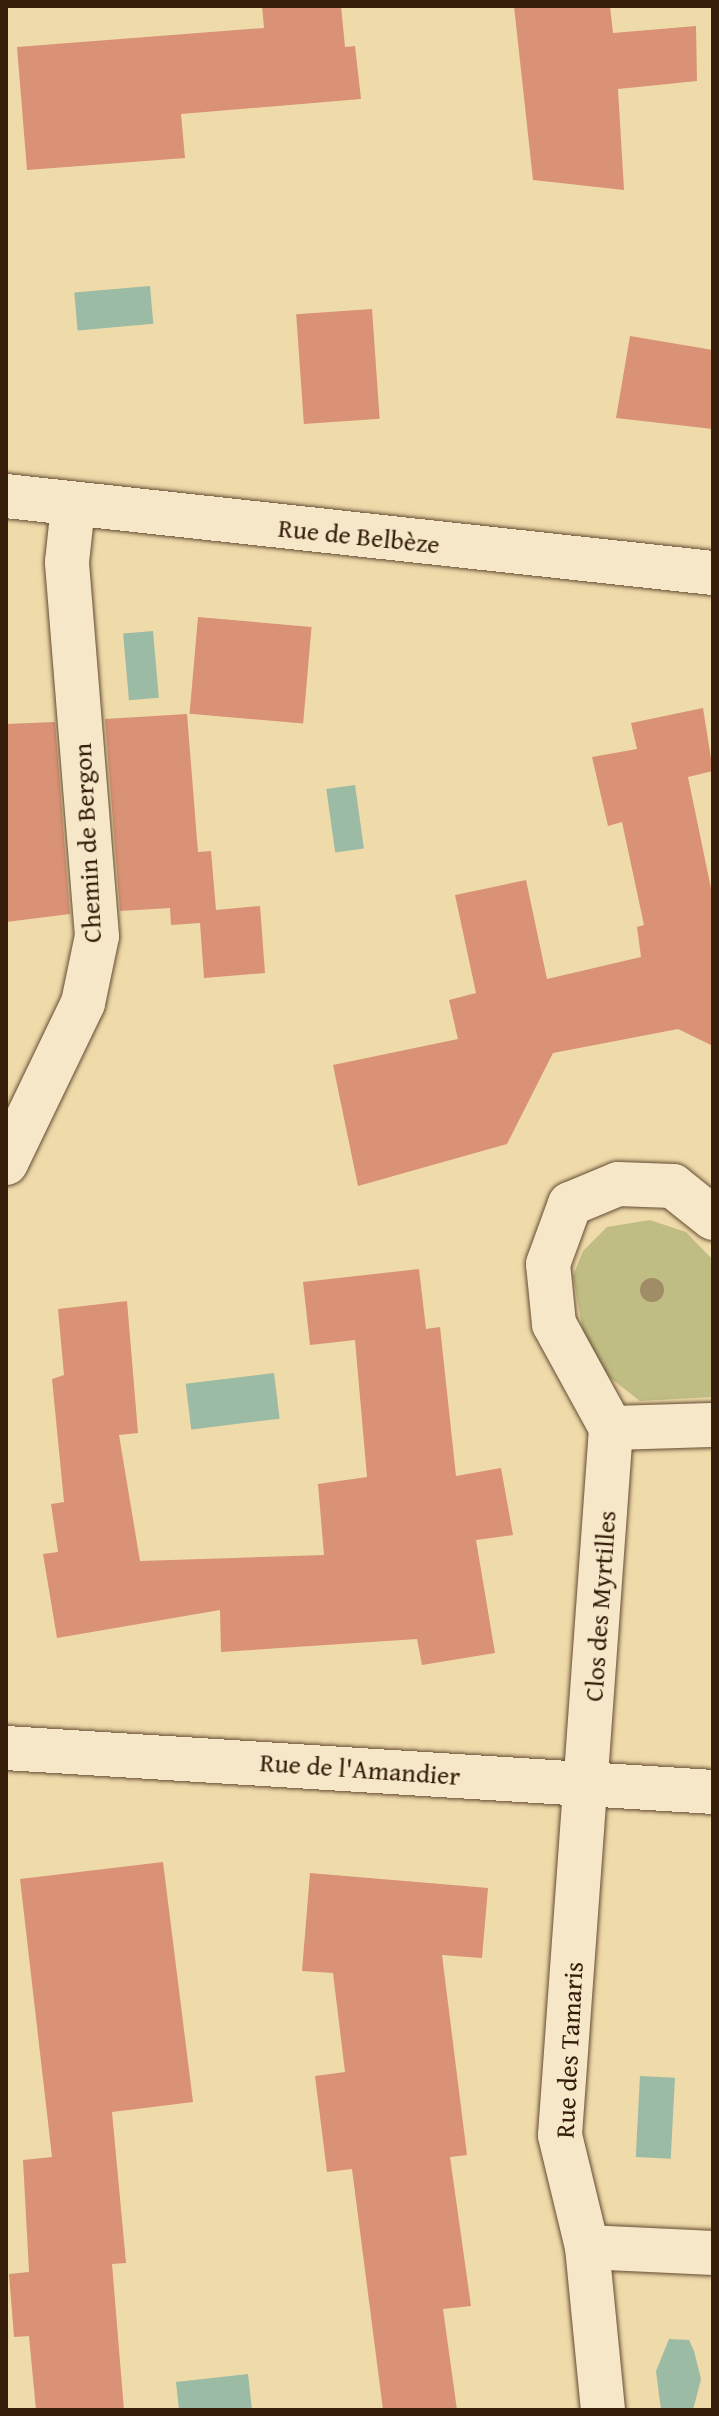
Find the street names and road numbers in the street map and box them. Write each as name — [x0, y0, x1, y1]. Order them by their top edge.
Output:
street label: Rue de Belbèze — [277, 512, 441, 560]
street label: Chemin de Bergon — [66, 742, 108, 944]
street label: Clos des Myrtilles — [578, 1509, 622, 1703]
street label: Rue de l'Amandier — [259, 1746, 461, 1792]
street label: Rue des Tamaris — [549, 1961, 589, 2139]

